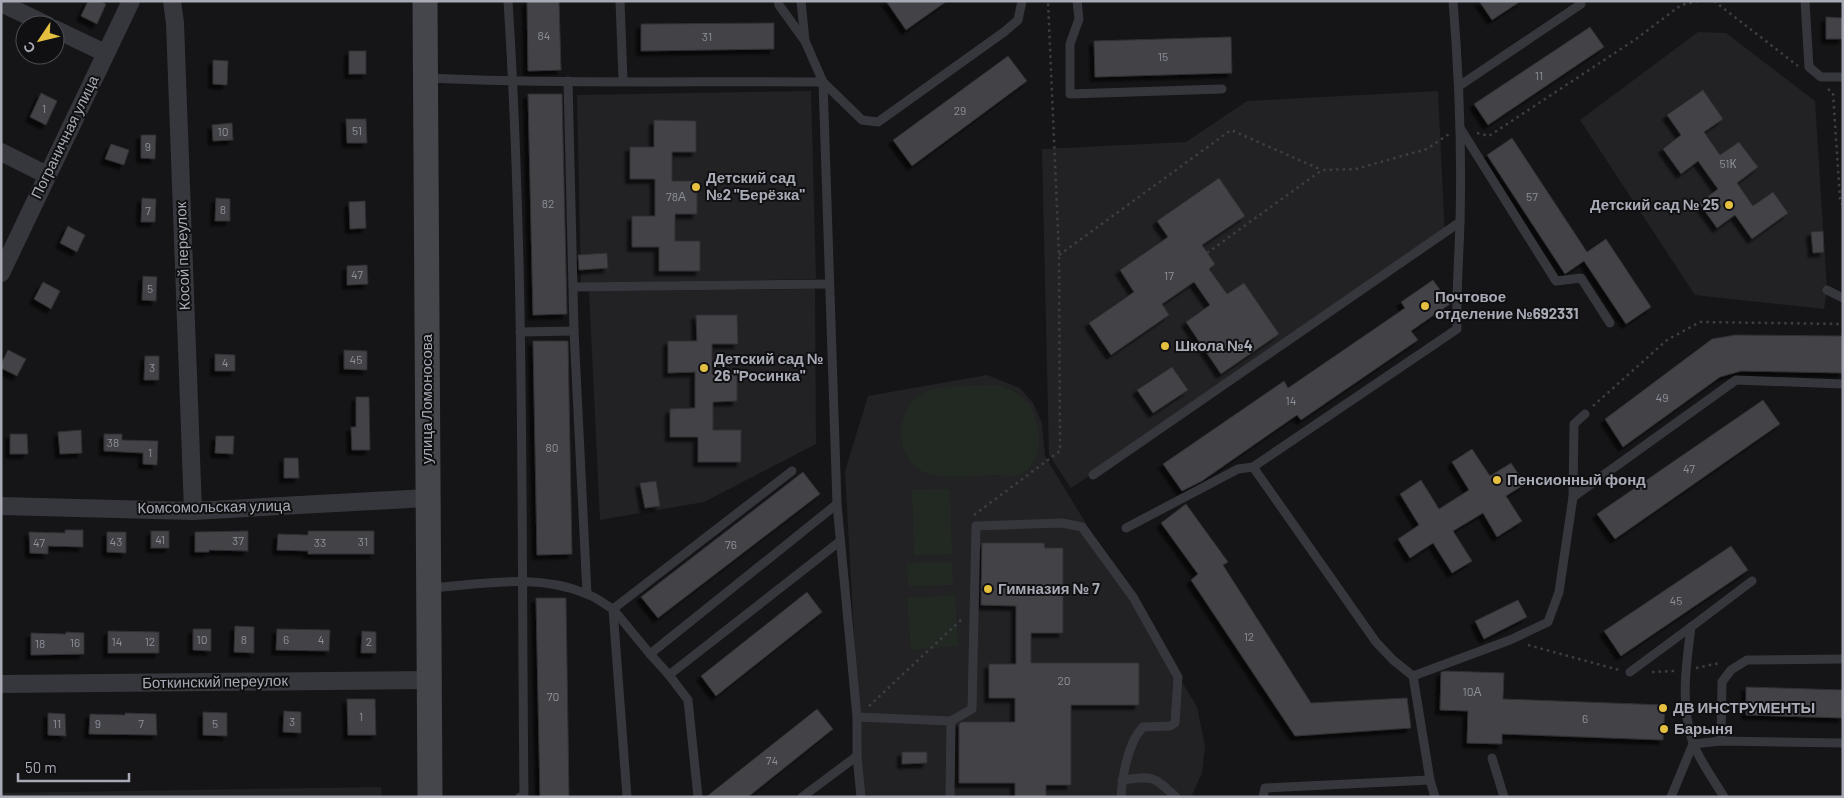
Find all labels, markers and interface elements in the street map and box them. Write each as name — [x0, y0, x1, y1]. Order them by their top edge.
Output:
north arrow — [15, 15, 65, 65]
house number: 84 — [538, 28, 550, 42]
house number: 31 — [702, 29, 712, 43]
text: С — [19, 39, 39, 57]
house number: 15 — [1158, 49, 1168, 63]
house number: 11 — [1535, 68, 1543, 82]
street label: Пограничная улица — [26, 71, 102, 201]
house number: 1 — [42, 101, 46, 115]
house number: 29 — [954, 103, 966, 117]
house number: 51 — [352, 123, 362, 137]
house number: 10 — [218, 124, 228, 138]
house number: 9 — [145, 139, 151, 153]
house number: 51К — [1719, 156, 1737, 170]
place label: Детский сад №2 "Берёзка" — [706, 168, 805, 203]
marker: Детский сад №2 "Берёзка" — [690, 181, 702, 193]
house number: 78А — [666, 189, 686, 203]
house number: 57 — [1526, 189, 1538, 203]
place label: Детский сад № 25 — [1590, 195, 1719, 213]
house number: 82 — [542, 196, 554, 210]
marker: Детский сад № 25 — [1723, 199, 1735, 211]
street label: Косой переулок — [171, 201, 193, 311]
house number: 8 — [220, 202, 226, 216]
house number: 7 — [145, 203, 151, 217]
house number: 47 — [351, 267, 363, 281]
house number: 17 — [1164, 268, 1174, 282]
house number: 5 — [147, 281, 153, 295]
place label: Почтовое отделение №692331 — [1435, 287, 1579, 322]
marker: Почтовое отделение №692331 — [1419, 300, 1431, 312]
street label: улица Ломоносова — [417, 333, 435, 464]
place label: Школа №4 — [1175, 336, 1253, 354]
marker: Школа №4 — [1159, 340, 1171, 352]
place label: Детский сад № 26 "Росинка" — [714, 349, 824, 384]
house number: 45 — [350, 352, 362, 366]
house number: 4 — [222, 355, 228, 369]
house number: 3 — [149, 360, 155, 374]
marker: Детский сад № 26 "Росинка" — [698, 362, 710, 374]
house number: 49 — [1656, 390, 1668, 404]
house number: 14 — [1286, 393, 1296, 407]
house number: 38 — [107, 435, 119, 449]
house number: 80 — [545, 440, 559, 454]
house number: 1 — [148, 445, 152, 459]
house number: 47 — [1683, 461, 1695, 475]
place label: Пенсионный фонд — [1507, 470, 1646, 488]
marker: Пенсионный фонд — [1491, 474, 1503, 486]
street label: Комсомольская улица — [137, 496, 291, 516]
house number: 41 — [155, 532, 165, 546]
house number: 37 — [232, 533, 244, 547]
house number: 43 — [110, 534, 122, 548]
house number: 31 — [358, 534, 368, 548]
house number: 47 — [33, 535, 45, 549]
house number: 33 — [314, 535, 326, 549]
house number: 76 — [725, 537, 737, 551]
place label: Гимназия № 7 — [998, 579, 1100, 597]
marker: Гимназия № 7 — [982, 583, 994, 595]
house number: 45 — [1670, 593, 1682, 607]
house number: 12 — [1244, 629, 1254, 643]
house number: 10 — [197, 632, 207, 646]
house number: 8 — [241, 632, 247, 646]
house number: 6 — [283, 632, 289, 646]
house number: 4 — [318, 632, 324, 646]
house number: 14 — [112, 634, 122, 648]
house number: 12 — [145, 634, 155, 648]
house number: 2 — [366, 634, 372, 648]
house number: 16 — [70, 635, 80, 649]
house number: 18 — [35, 636, 45, 650]
street label: Боткинский переулок — [142, 671, 288, 691]
house number: 20 — [1057, 673, 1071, 687]
house number: 10А — [1463, 684, 1481, 698]
house number: 70 — [547, 689, 559, 703]
place label: ДВ ИНСТРУМЕНТЫ — [1673, 698, 1815, 716]
marker: ДВ ИНСТРУМЕНТЫ — [1657, 702, 1669, 714]
house number: 1 — [359, 709, 363, 723]
house number: 6 — [1582, 711, 1588, 725]
house number: 3 — [289, 714, 295, 728]
house number: 11 — [53, 716, 61, 730]
house number: 9 — [95, 716, 101, 730]
house number: 7 — [138, 716, 144, 730]
house number: 5 — [212, 716, 218, 730]
place label: Барыня — [1674, 719, 1733, 737]
marker: Барыня — [1658, 723, 1670, 735]
scale bar — [18, 750, 129, 782]
house number: 74 — [766, 753, 778, 767]
text: 50 m — [25, 758, 57, 776]

